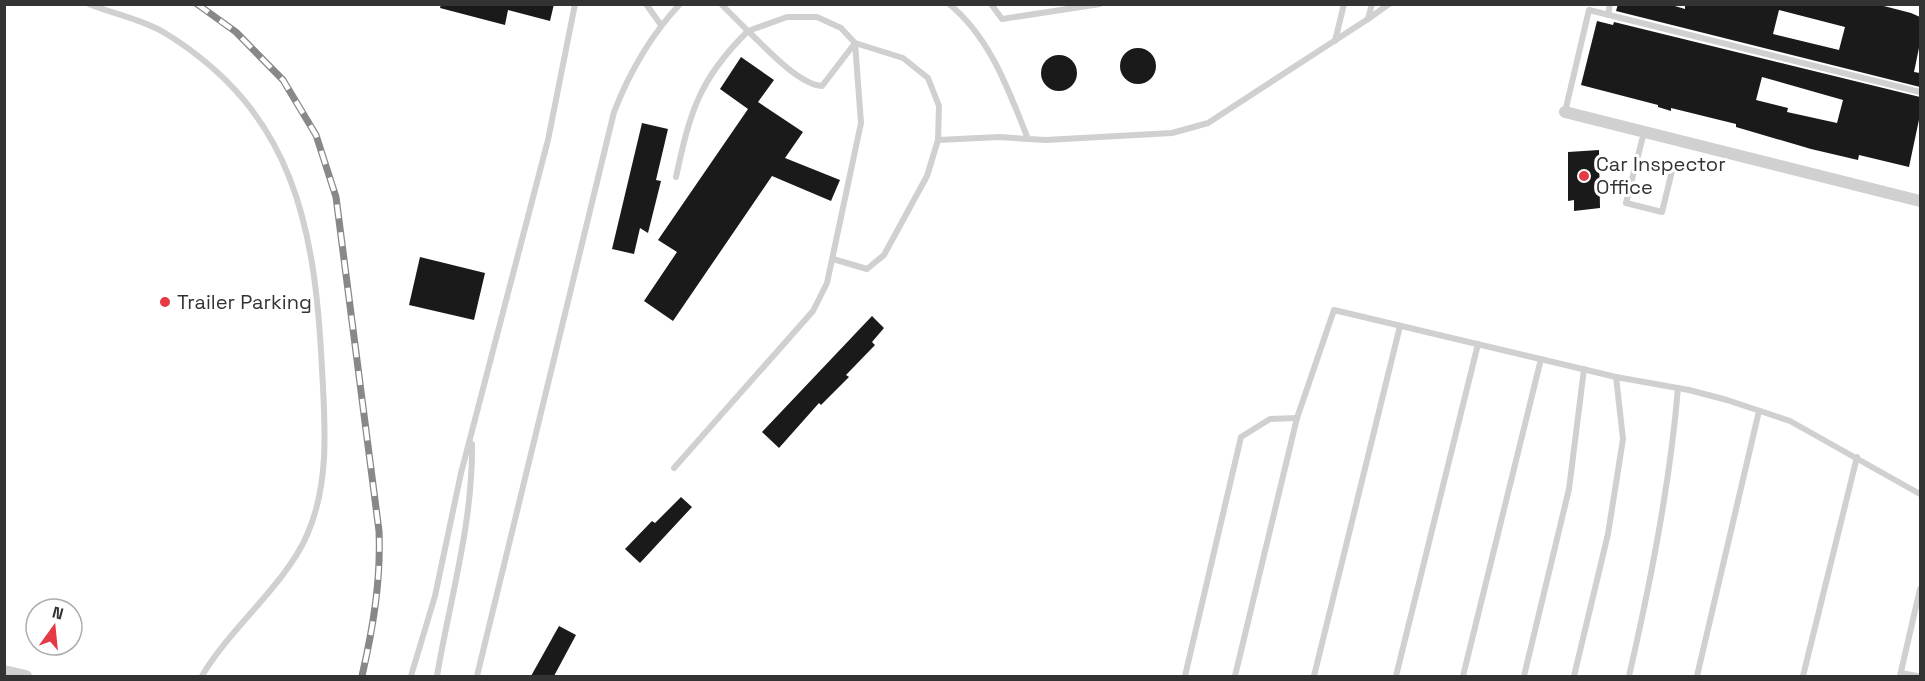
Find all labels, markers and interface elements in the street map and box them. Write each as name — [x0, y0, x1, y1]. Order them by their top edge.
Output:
place label: Car Inspector Office — [1596, 151, 1726, 200]
marker: Car Inspector Office — [1577, 169, 1591, 183]
place label: Trailer Parking — [177, 289, 312, 315]
marker: Trailer Parking — [158, 295, 172, 309]
north arrow — [24, 597, 84, 657]
text: N — [50, 601, 66, 625]

